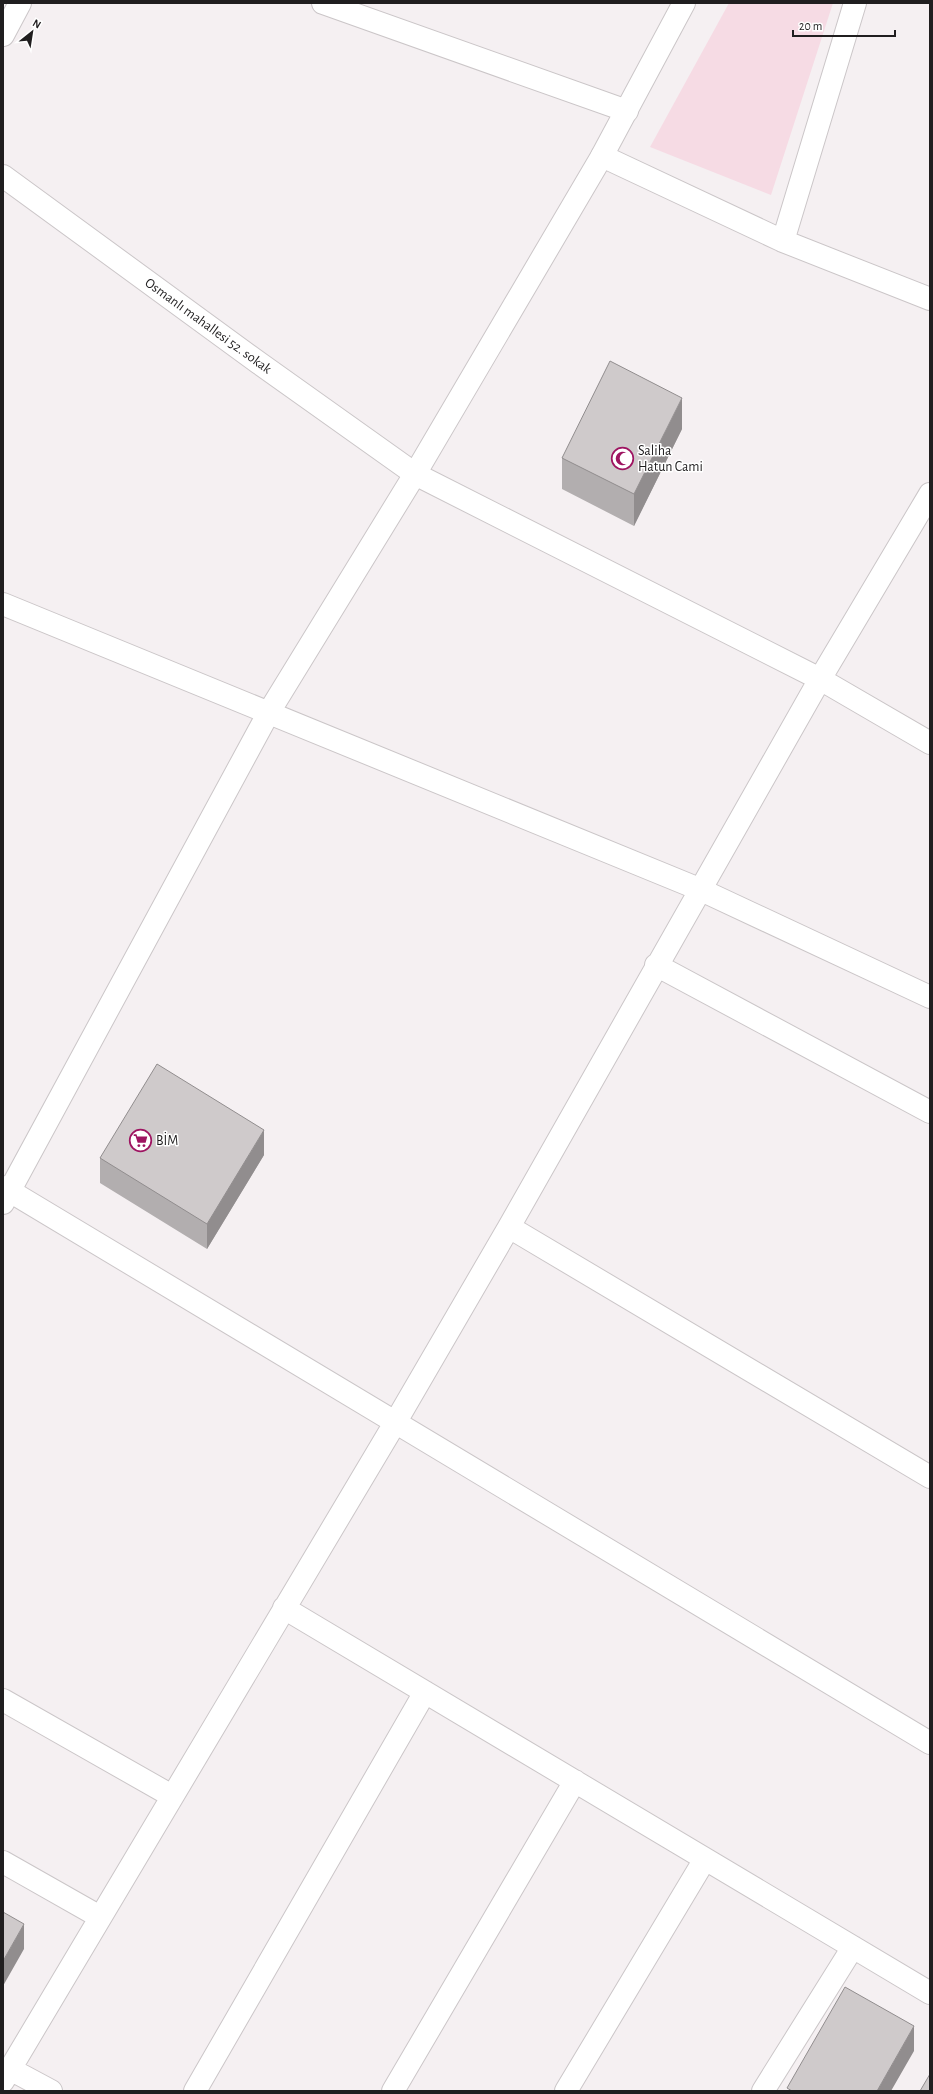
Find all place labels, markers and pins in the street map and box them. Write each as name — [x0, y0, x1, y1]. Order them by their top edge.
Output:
place label: Saliha Hatun Cami — [638, 444, 703, 474]
mosque icon: Saliha Hatun Cami — [609, 446, 635, 472]
supermarket icon: BİM — [127, 1128, 153, 1154]
place label: BİM — [156, 1131, 178, 1148]

